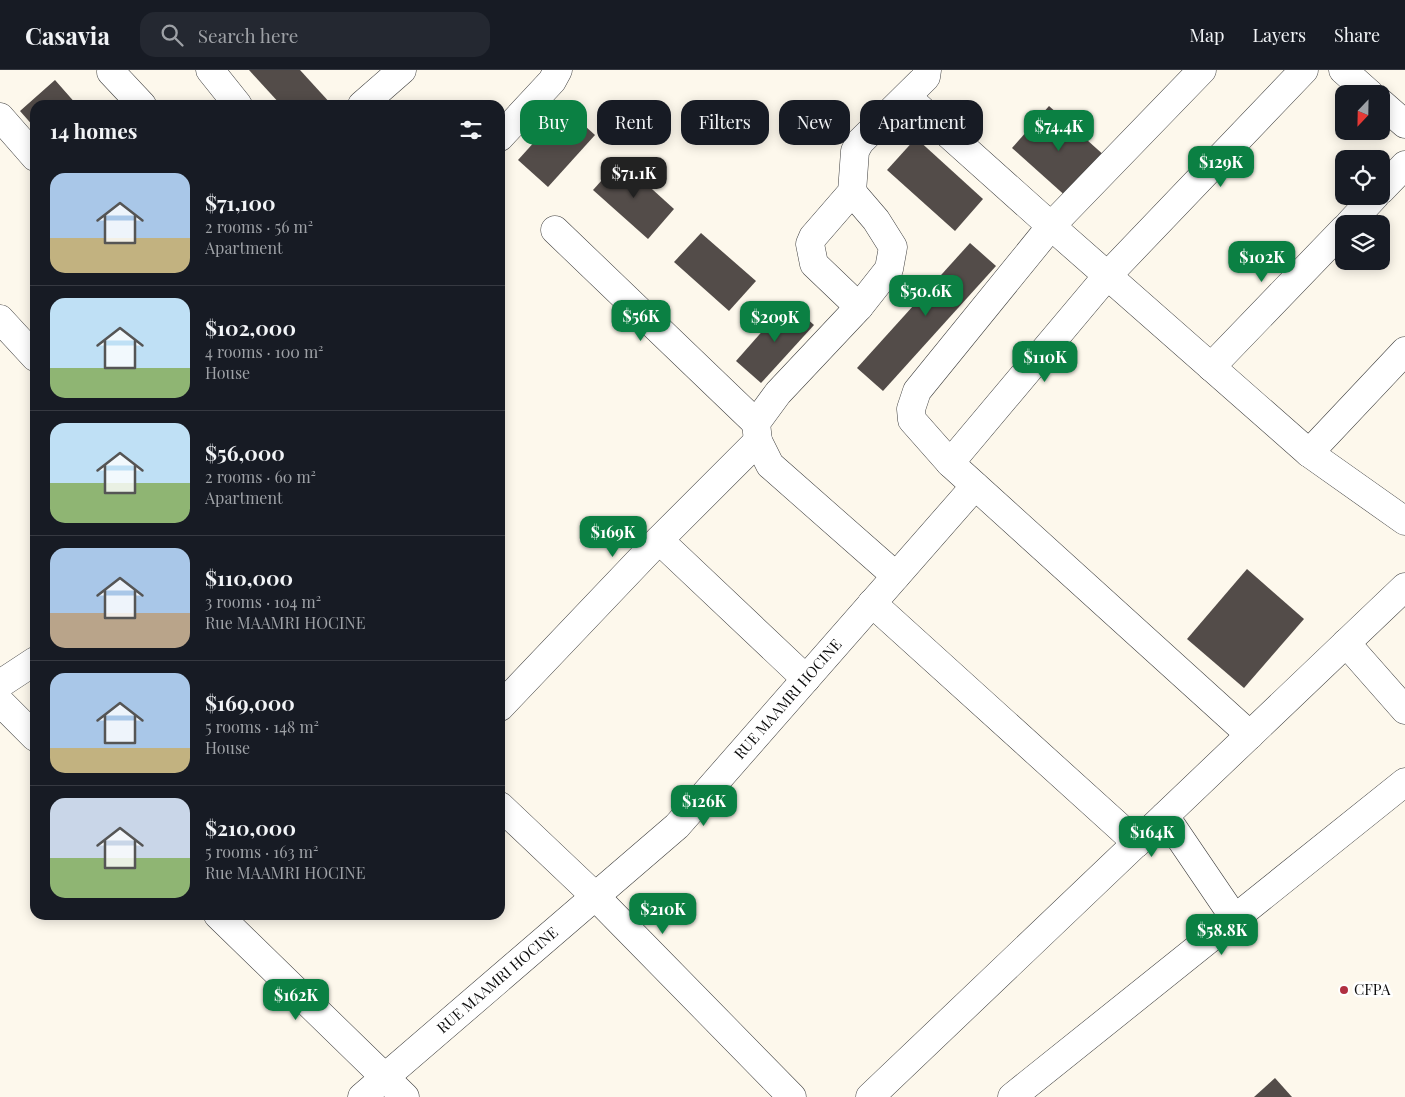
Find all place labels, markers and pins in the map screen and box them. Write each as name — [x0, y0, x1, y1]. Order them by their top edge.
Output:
pin: $74.4K — [1018, 109, 1100, 152]
pin: $129K — [1186, 146, 1256, 188]
pin: $71.1K — [593, 156, 675, 199]
pin: $102K — [1227, 240, 1297, 283]
pin: $50.6K — [885, 274, 967, 317]
pin: $56K — [611, 300, 671, 342]
pin: $209K — [740, 300, 810, 343]
pin: $110K — [1010, 340, 1080, 383]
pin: $169K — [578, 516, 648, 558]
pin: $126K — [669, 784, 739, 827]
pin: $164K — [1117, 816, 1187, 858]
pin: $210K — [628, 892, 698, 935]
pin: $58.8K — [1181, 914, 1263, 956]
pin: $162K — [261, 978, 331, 1021]
place label: CFPA — [1354, 979, 1391, 999]
marker: CFPA — [1338, 984, 1350, 996]

